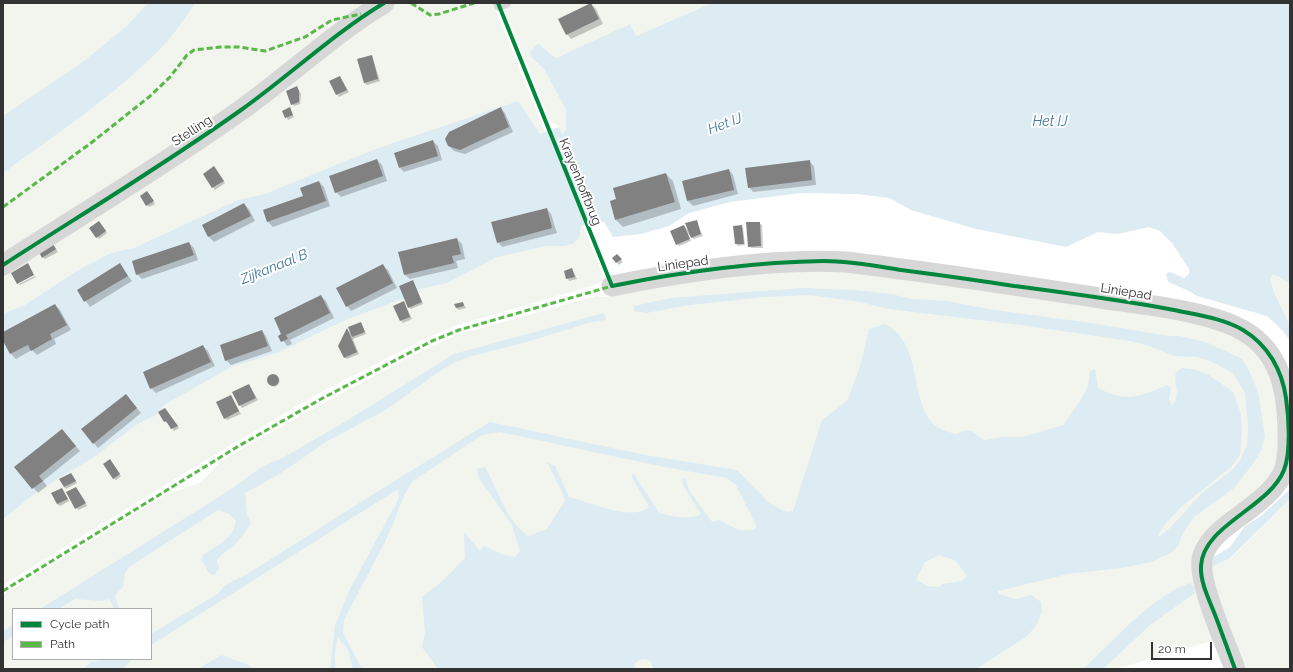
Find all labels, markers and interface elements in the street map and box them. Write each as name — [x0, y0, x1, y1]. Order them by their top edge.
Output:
water label: Het IJ — [706, 110, 744, 138]
street label: Stelling — [169, 112, 215, 150]
water label: Het IJ — [1032, 114, 1068, 130]
street label: Krayenhoffbrug — [555, 136, 605, 228]
water label: Zijkanaal B — [238, 246, 310, 288]
street label: Liniepad — [656, 253, 710, 275]
street label: Liniepad — [1099, 280, 1153, 304]
legend — [12, 608, 152, 660]
text: Cycle path — [50, 617, 109, 631]
scale bar — [1153, 634, 1214, 660]
text: Path — [50, 637, 75, 651]
text: 20 m — [1158, 642, 1186, 656]

